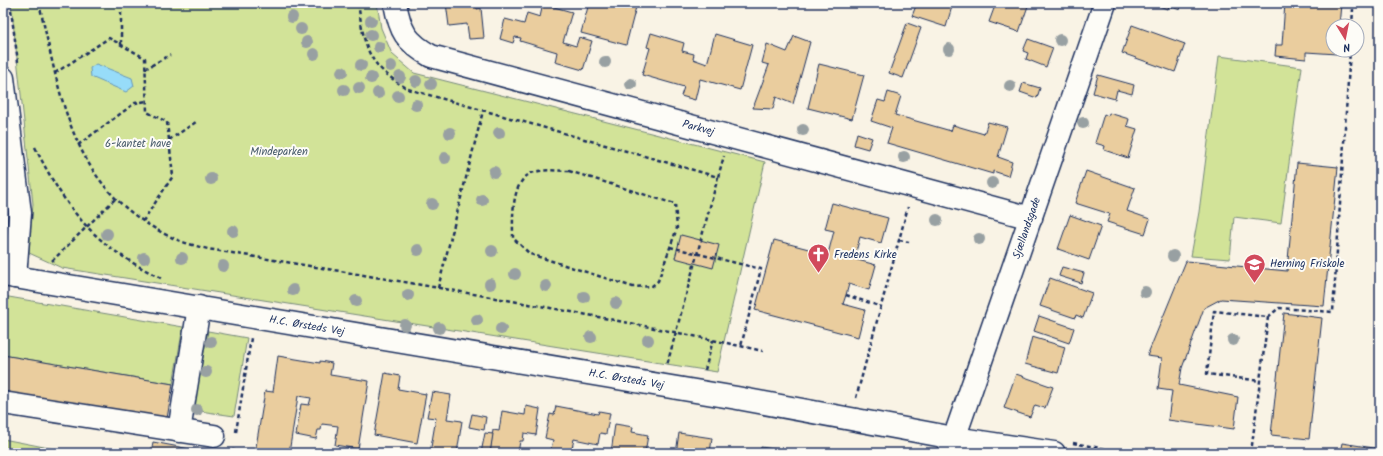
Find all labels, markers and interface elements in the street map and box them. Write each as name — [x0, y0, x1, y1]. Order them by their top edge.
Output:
north arrow — [1325, 18, 1365, 58]
text: N — [1342, 37, 1352, 56]
street label: Parkvej — [680, 115, 717, 141]
park label: 6-kantet have — [105, 135, 171, 153]
park label: Mindeparken — [250, 143, 308, 161]
street label: Sjællandsgade — [1008, 195, 1046, 261]
church icon: Fredens Kirke — [806, 242, 832, 275]
place label: Fredens Kirke — [834, 246, 897, 264]
school or university icon: Herning Friskole — [1242, 251, 1268, 284]
place label: Herning Friskole — [1270, 255, 1344, 273]
street label: H.C. Ørsteds Vej — [268, 311, 347, 341]
street label: H.C. Ørsteds Vej — [587, 364, 667, 395]

